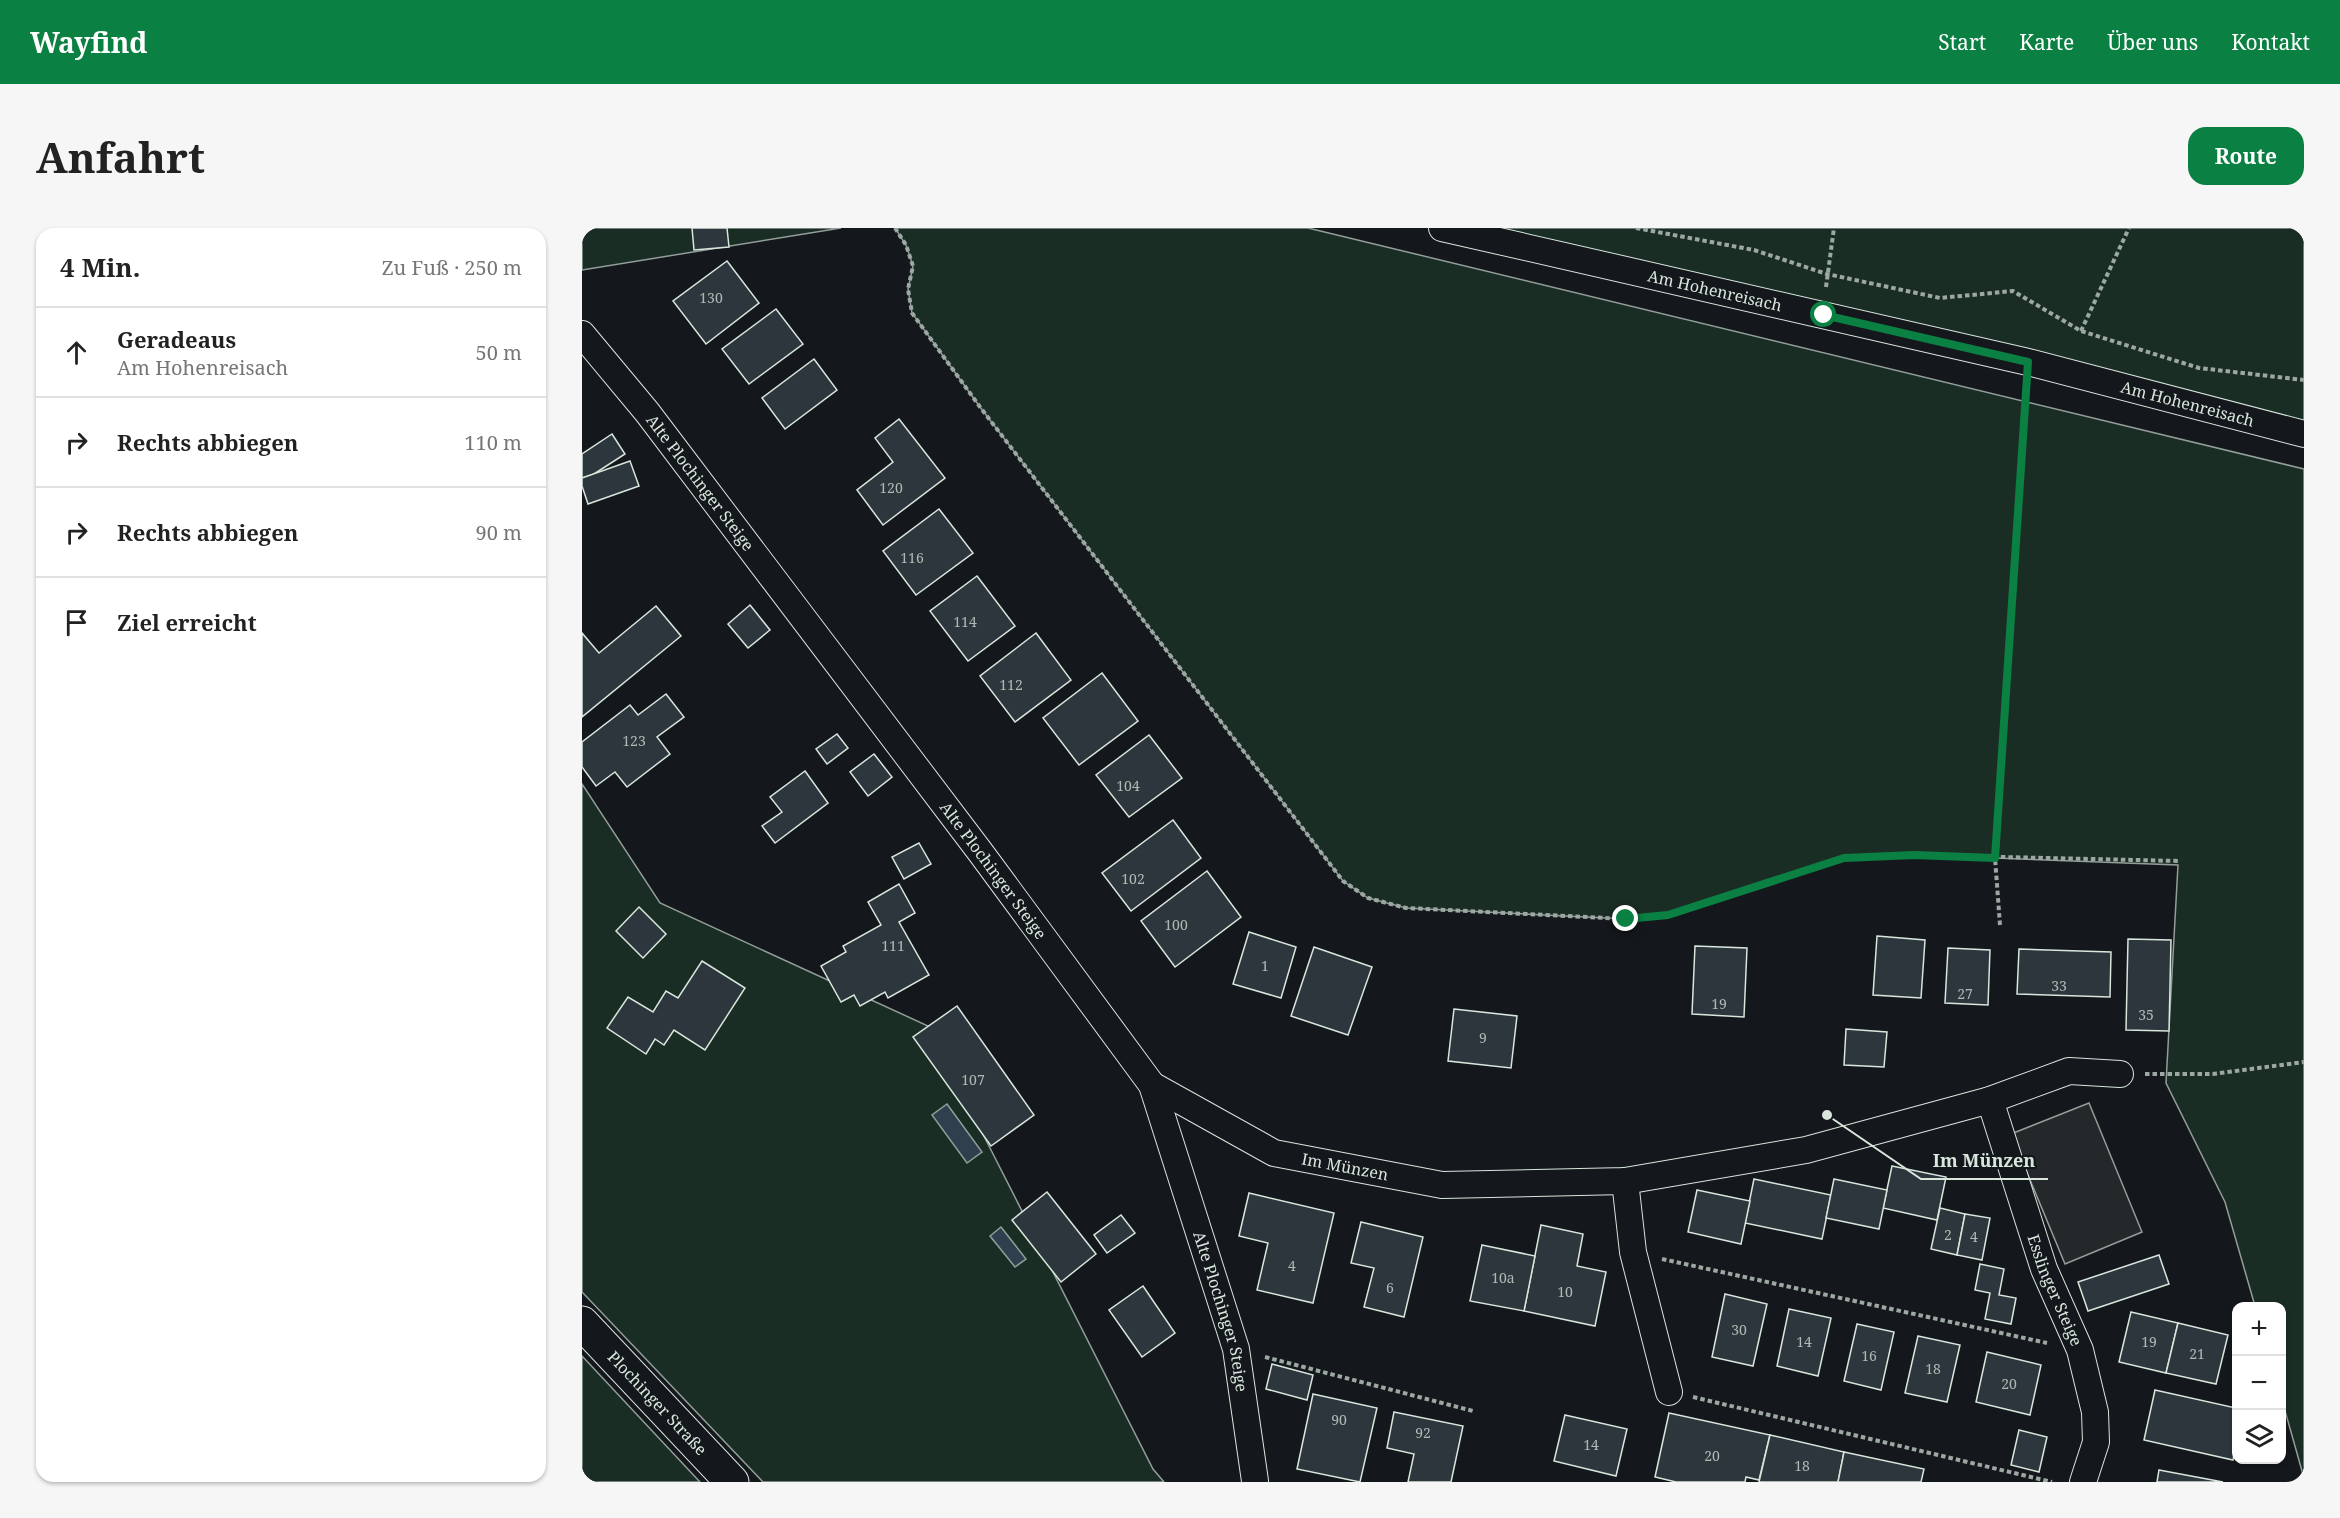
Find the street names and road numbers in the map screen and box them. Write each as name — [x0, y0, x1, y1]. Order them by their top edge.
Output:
street label: Am Hohenreisach — [1646, 264, 1784, 316]
street label: Am Hohenreisach — [2118, 376, 2257, 432]
street label: Alte Plochinger Steige — [641, 410, 759, 555]
street label: Alte Plochinger Steige — [935, 797, 1052, 943]
street label: Im Münzen — [1300, 1148, 1390, 1186]
street label: Alte Plochinger Steige — [1188, 1228, 1253, 1393]
street label: Esslinger Steige — [2023, 1231, 2088, 1349]
street label: Plochinger Straße — [603, 1346, 712, 1460]

